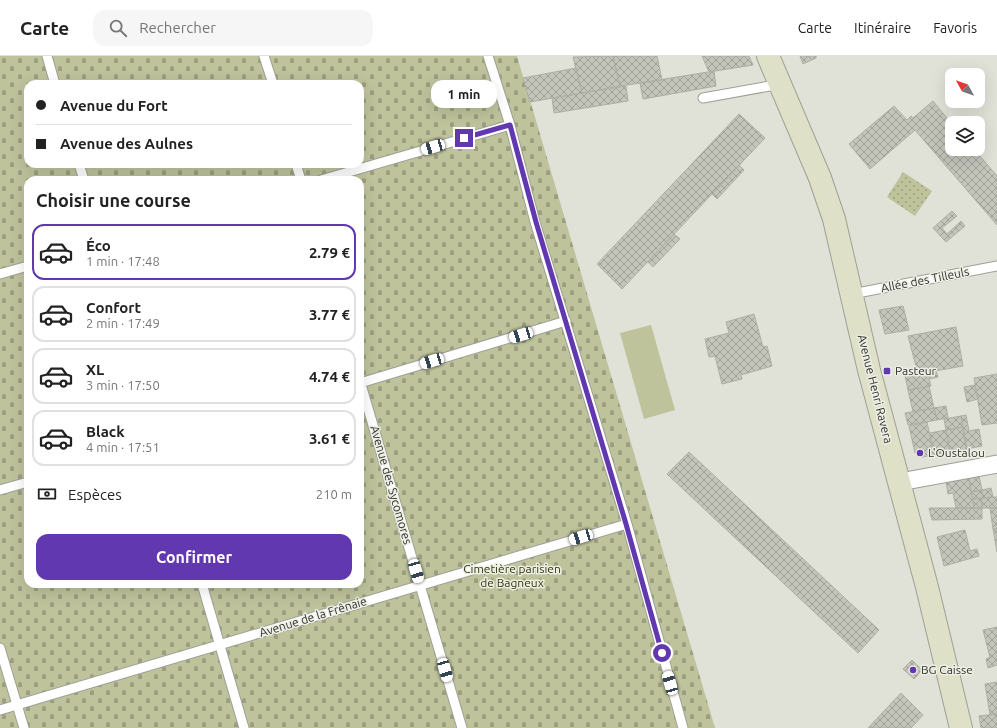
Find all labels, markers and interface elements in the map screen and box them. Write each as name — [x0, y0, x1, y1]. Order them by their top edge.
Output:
search box — [93, 10, 373, 46]
text: Carte — [20, 17, 69, 39]
icon: search — [107, 17, 129, 39]
text: Rechercher — [139, 19, 216, 36]
text: Carte — [798, 20, 832, 36]
text: Itinéraire — [854, 20, 911, 36]
text: Favoris — [933, 20, 977, 36]
north arrow — [945, 68, 985, 108]
map controls — [945, 68, 985, 156]
callout: 1 min — [431, 80, 497, 108]
text: 1 min — [448, 87, 480, 101]
text: Avenue du Fort — [60, 97, 168, 114]
button: layers — [945, 116, 985, 156]
route end — [455, 129, 473, 147]
text: Avenue des Aulnes — [60, 135, 193, 152]
car — [420, 138, 446, 156]
text: Choisir une course — [36, 190, 191, 210]
icon: car — [38, 234, 74, 270]
text: Éco — [86, 237, 111, 254]
text: 2.79 € — [309, 244, 350, 261]
text: 1 min · 17:48 — [86, 254, 160, 268]
street label: Allée des Tilleuls — [880, 265, 970, 294]
icon: car — [38, 296, 74, 332]
text: Confort — [86, 299, 141, 316]
text: 3.77 € — [309, 306, 350, 323]
text: 2 min · 17:49 — [86, 316, 160, 330]
car — [508, 326, 534, 344]
street label: Avenue Henri Ravera — [856, 333, 895, 445]
car — [419, 352, 445, 370]
icon: car — [38, 358, 74, 394]
text: XL — [86, 361, 104, 378]
place label: Pasteur — [895, 364, 937, 377]
marker: Pasteur — [882, 366, 892, 376]
text: 4.74 € — [309, 368, 350, 385]
text: 3 min · 17:50 — [86, 378, 160, 392]
icon: car — [38, 420, 74, 456]
text: Black — [86, 423, 125, 440]
street label: Avenue des Sycomores — [368, 424, 415, 546]
text: 3.61 € — [309, 430, 350, 447]
text: 4 min · 17:51 — [86, 440, 160, 454]
place label: L'Oustalou — [928, 446, 985, 459]
marker: L'Oustalou — [915, 448, 925, 458]
icon: cash — [36, 483, 58, 505]
text: Espèces — [68, 486, 122, 503]
text: 210 m — [316, 487, 352, 501]
car — [568, 528, 594, 546]
button: Confirmer — [36, 534, 352, 580]
car — [407, 558, 425, 584]
park label: Cimetière parisien de Bagneux — [463, 562, 561, 589]
street label: Avenue de la Frênaie — [258, 594, 368, 639]
route start — [653, 644, 671, 662]
car — [436, 657, 454, 683]
place label: BG Caisse — [921, 663, 973, 676]
marker: BG Caisse — [908, 665, 918, 675]
car — [661, 670, 679, 696]

